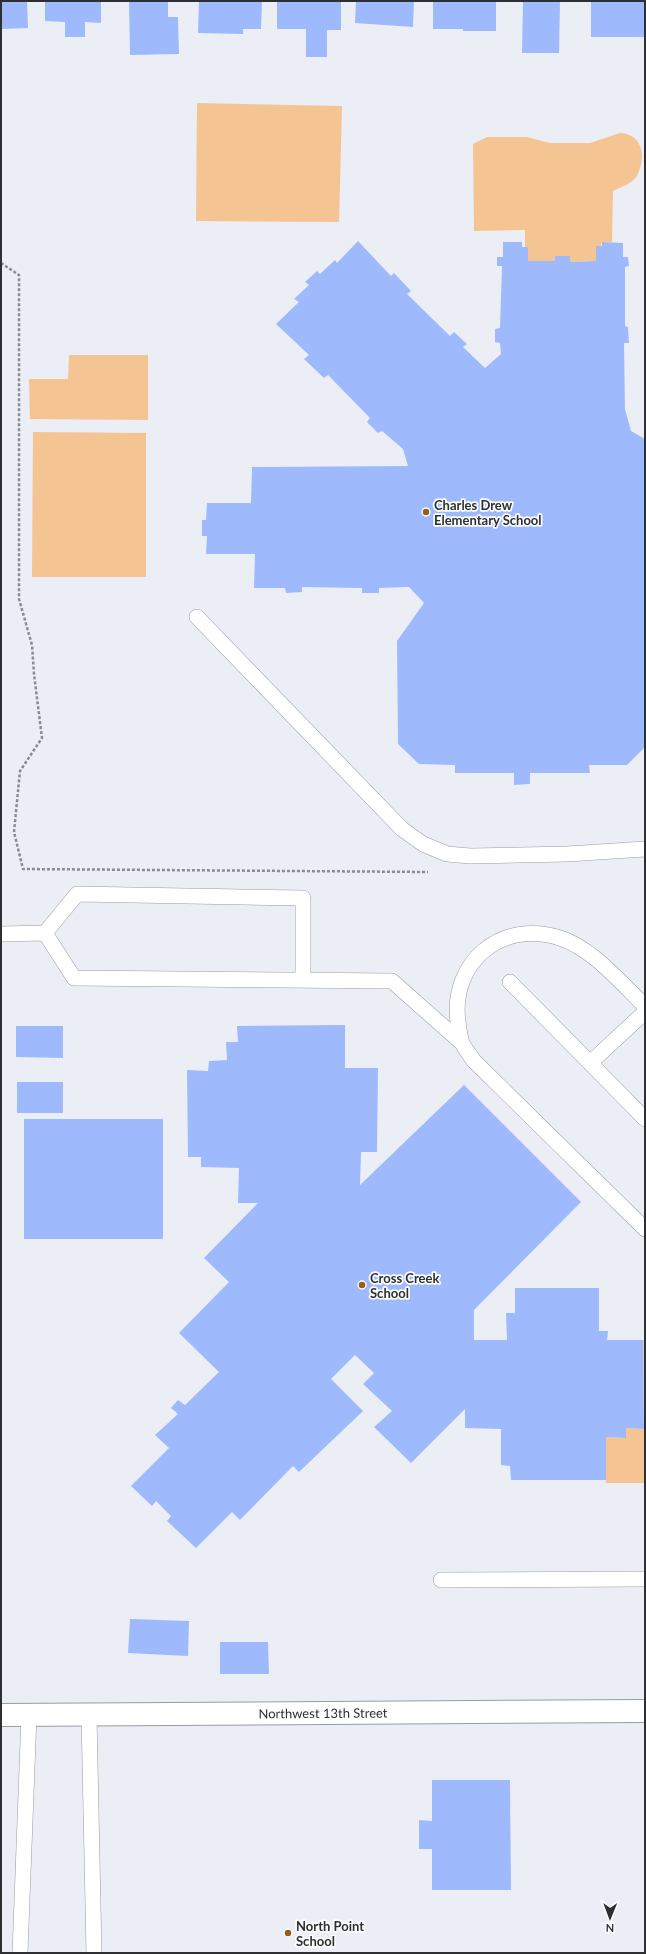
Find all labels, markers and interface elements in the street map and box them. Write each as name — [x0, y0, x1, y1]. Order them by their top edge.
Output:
place label: Charles Drew Elementary School — [434, 497, 542, 528]
marker: Charles Drew Elementary School — [421, 507, 431, 517]
place label: Cross Creek School — [370, 1270, 439, 1301]
marker: Cross Creek School — [357, 1280, 367, 1290]
street label: Northwest 13th Street — [258, 1705, 388, 1721]
north arrow — [590, 1898, 630, 1938]
place label: North Point School — [296, 1918, 364, 1949]
text: N — [605, 1922, 614, 1935]
marker: North Point School — [283, 1928, 293, 1938]

